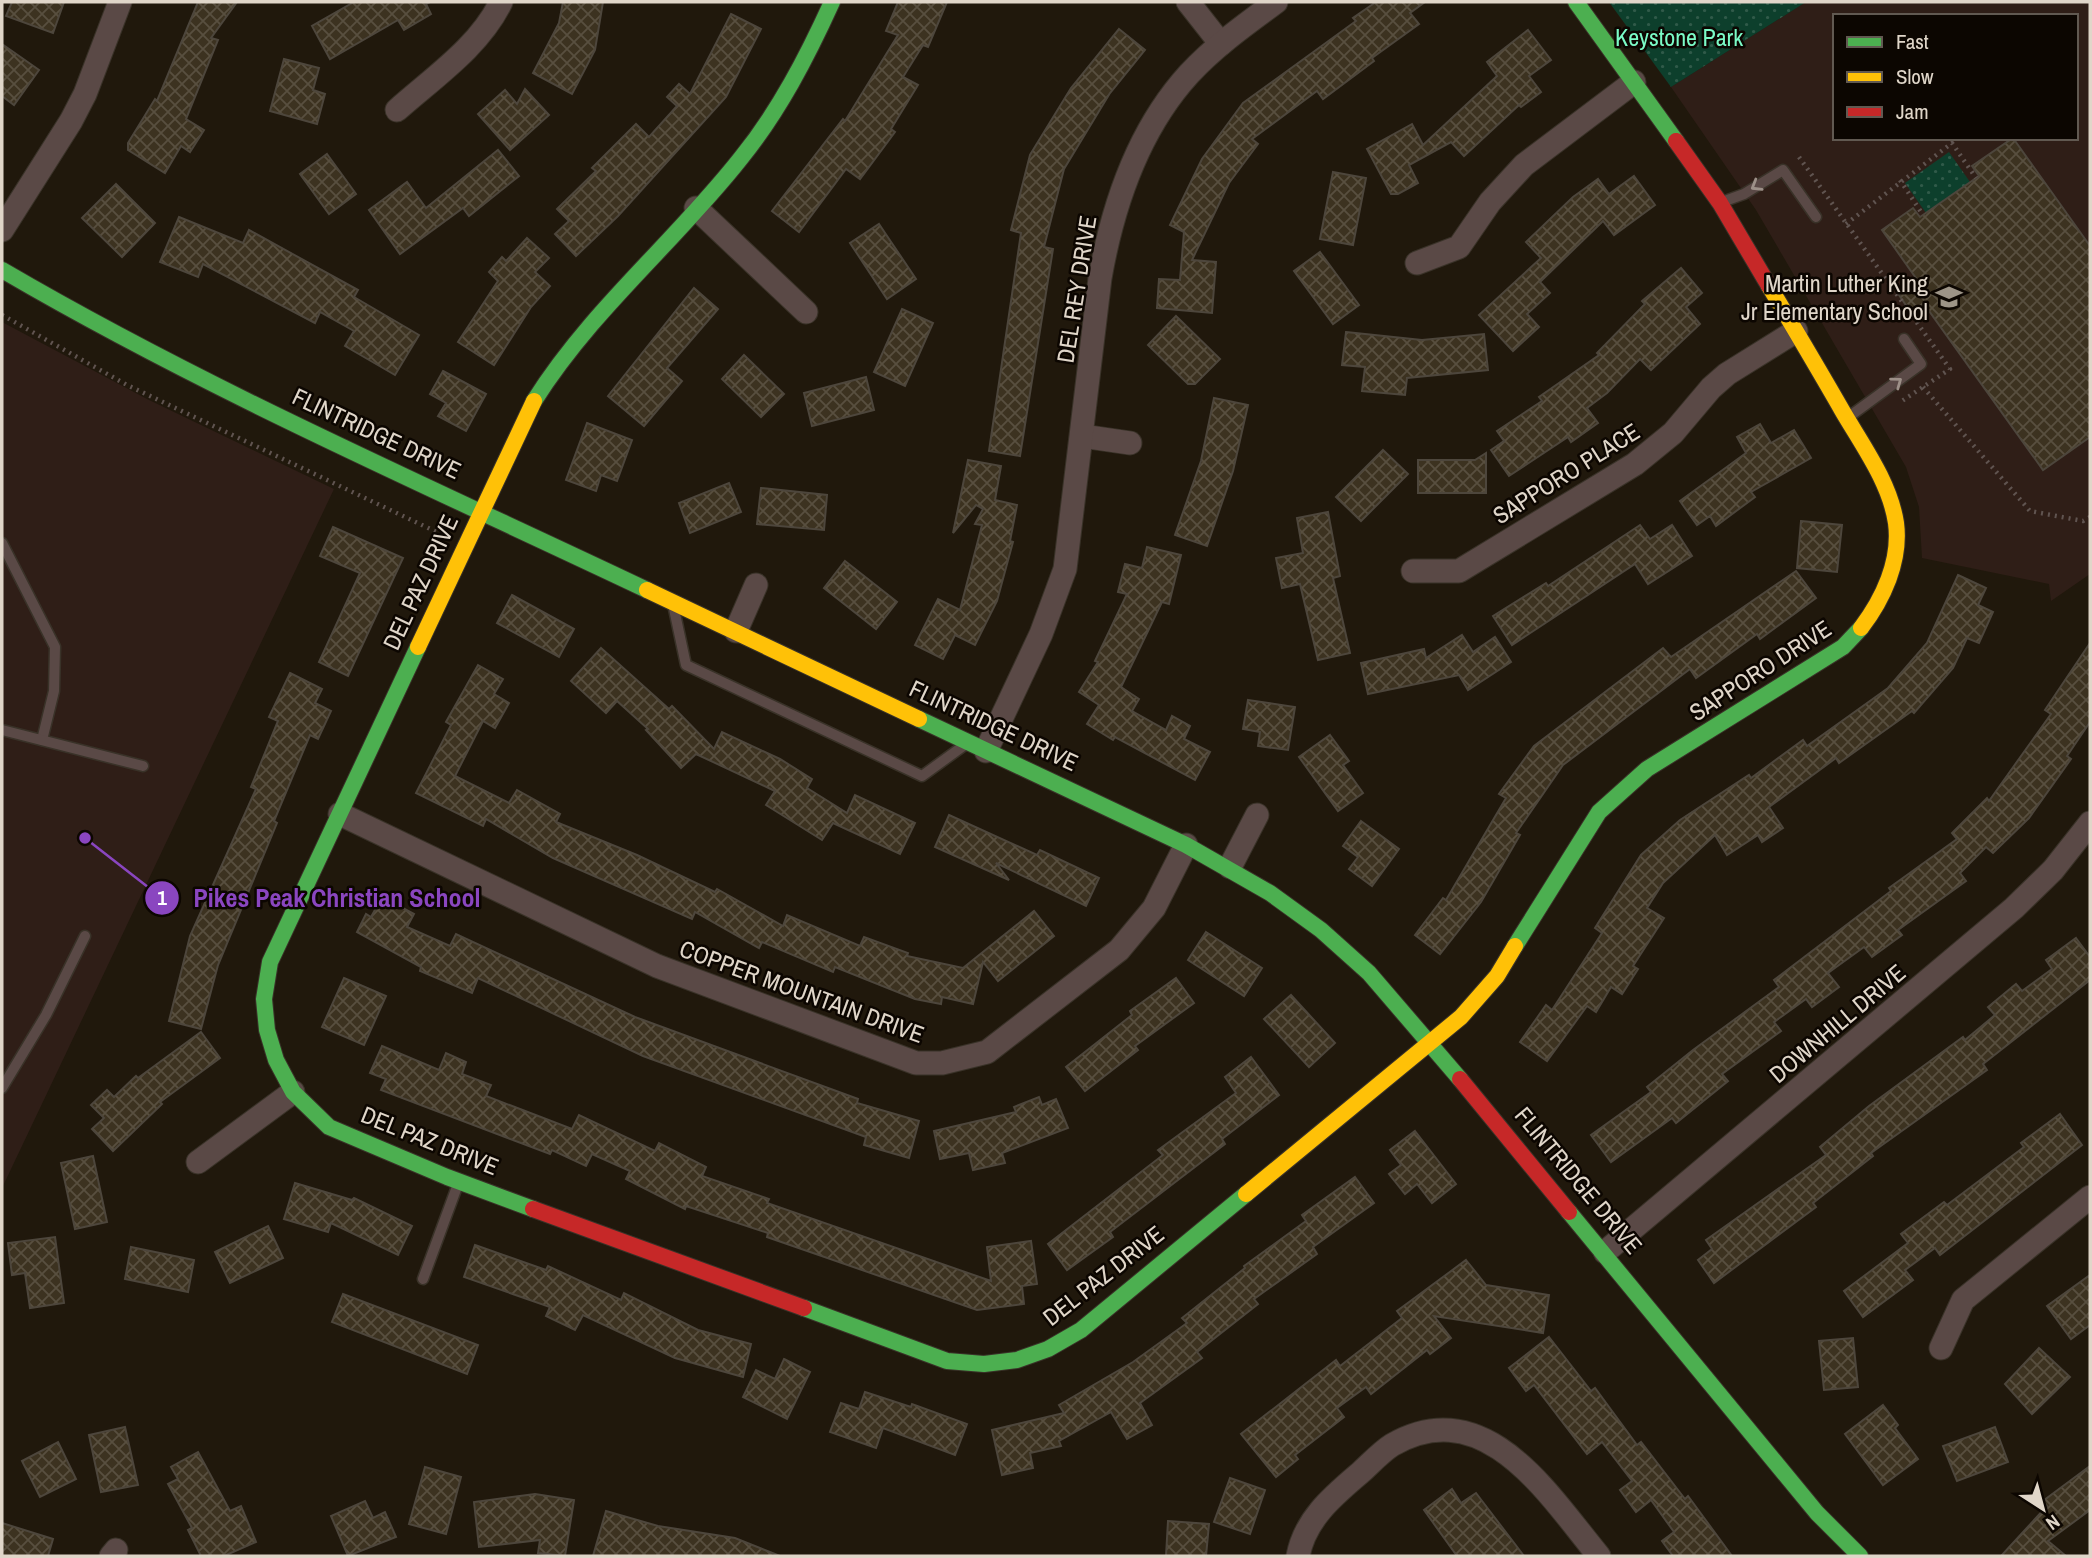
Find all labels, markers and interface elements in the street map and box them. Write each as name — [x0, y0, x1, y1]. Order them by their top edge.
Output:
legend — [1833, 14, 2078, 140]
park label: Keystone Park — [1615, 21, 1743, 53]
text: Fast — [1896, 27, 1929, 56]
text: Slow — [1896, 62, 1934, 91]
text: Jam — [1896, 97, 1929, 126]
one-way arrow — [1750, 178, 1763, 191]
street label: DEL REY DRIVE — [1049, 213, 1103, 365]
place label: Martin Luther King Jr Elementary School — [1741, 267, 1928, 327]
school or university icon: Martin Luther King Jr Elementary School — [1934, 282, 1964, 312]
one-way arrow — [1889, 377, 1902, 390]
street label: FLINTRIDGE DRIVE — [287, 380, 467, 486]
street label: SAPPORO PLACE — [1487, 415, 1645, 531]
street label: DEL PAZ DRIVE — [375, 509, 465, 655]
street label: SAPPORO DRIVE — [1683, 612, 1837, 728]
street label: FLINTRIDGE DRIVE — [904, 672, 1084, 778]
callout: Pikes Peak Christian School — [145, 874, 494, 921]
text: Pikes Peak Christian School — [194, 880, 480, 915]
text: 1 — [157, 883, 167, 912]
street label: COPPER MOUNTAIN DRIVE — [675, 932, 929, 1050]
street label: DOWNHILL DRIVE — [1762, 956, 1912, 1090]
street label: DEL PAZ DRIVE — [357, 1098, 503, 1182]
street label: FLINTRIDGE DRIVE — [1508, 1100, 1650, 1260]
street label: DEL PAZ DRIVE — [1036, 1218, 1170, 1332]
north arrow — [2008, 1474, 2078, 1544]
text: N — [2041, 1509, 2065, 1537]

